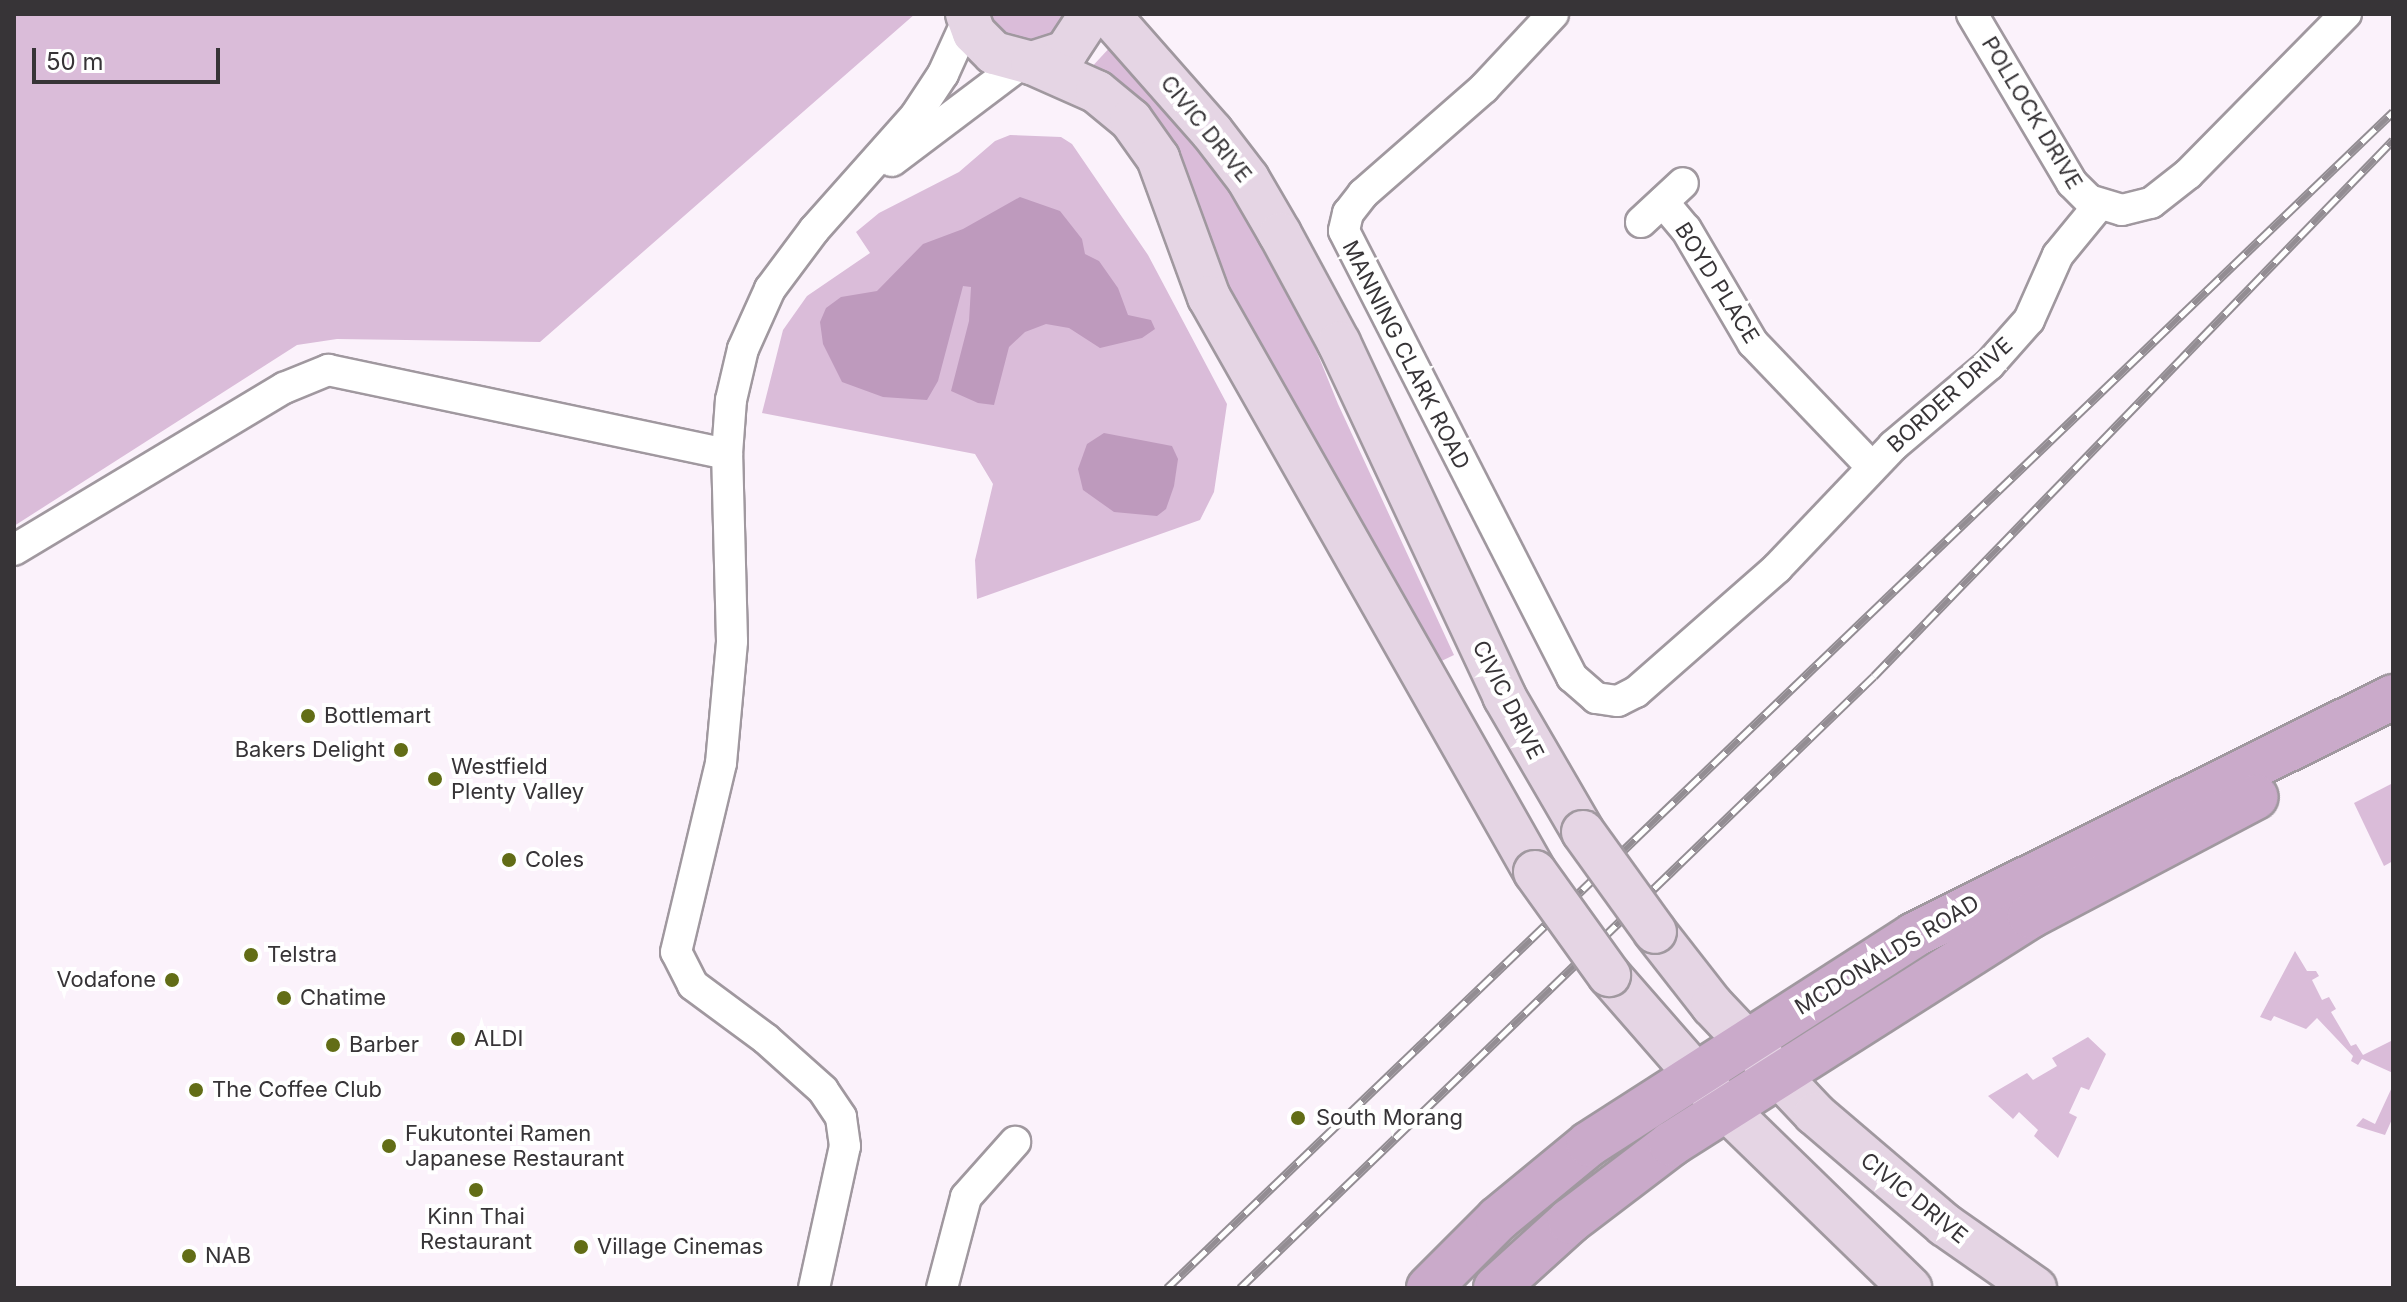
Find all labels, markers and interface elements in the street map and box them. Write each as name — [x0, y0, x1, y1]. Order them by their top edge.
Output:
scale bar — [36, 32, 224, 82]
street label: POLLOCK DRIVE — [1976, 32, 2088, 194]
text: 50 m — [46, 47, 104, 76]
street label: CIVIC DRIVE — [1155, 70, 1257, 188]
street label: BOYD PLACE — [1669, 218, 1765, 348]
street label: MANNING CLARK ROAD — [1337, 236, 1475, 474]
street label: BORDER DRIVE — [1882, 332, 2018, 458]
street label: CIVIC DRIVE — [1467, 636, 1549, 764]
place label: Bottlemart — [324, 703, 431, 729]
marker: Bottlemart — [299, 707, 317, 725]
place label: Bakers Delight — [235, 737, 385, 763]
marker: Bakers Delight — [392, 741, 410, 759]
place label: Westfield Plenty Valley — [451, 753, 584, 804]
marker: Westfield Plenty Valley — [426, 770, 444, 788]
place label: Coles — [525, 847, 584, 873]
marker: Coles — [500, 851, 518, 869]
street label: MCDONALDS ROAD — [1790, 890, 1984, 1020]
place label: Telstra — [267, 942, 337, 968]
marker: Telstra — [242, 946, 260, 964]
place label: Vodafone — [56, 967, 156, 993]
marker: Vodafone — [163, 971, 181, 989]
place label: Chatime — [300, 985, 386, 1011]
marker: Chatime — [275, 989, 293, 1007]
place label: ALDI — [474, 1026, 523, 1052]
marker: ALDI — [449, 1030, 467, 1048]
place label: Barber — [349, 1032, 419, 1058]
marker: Barber — [324, 1036, 342, 1054]
place label: The Coffee Club — [212, 1077, 382, 1103]
marker: The Coffee Club — [187, 1081, 205, 1099]
place label: South Morang — [1316, 1105, 1463, 1131]
marker: South Morang — [1287, 1107, 1309, 1129]
place label: Fukutontei Ramen Japanese Restaurant — [405, 1120, 624, 1172]
marker: Fukutontei Ramen Japanese Restaurant — [380, 1137, 398, 1155]
street label: CIVIC DRIVE — [1855, 1147, 1973, 1249]
marker: Kinn Thai Restaurant — [467, 1181, 485, 1199]
place label: Kinn Thai Restaurant — [420, 1203, 532, 1254]
place label: Village Cinemas — [597, 1234, 763, 1260]
marker: Village Cinemas — [572, 1238, 590, 1256]
place label: NAB — [205, 1243, 251, 1269]
marker: NAB — [180, 1247, 198, 1265]

